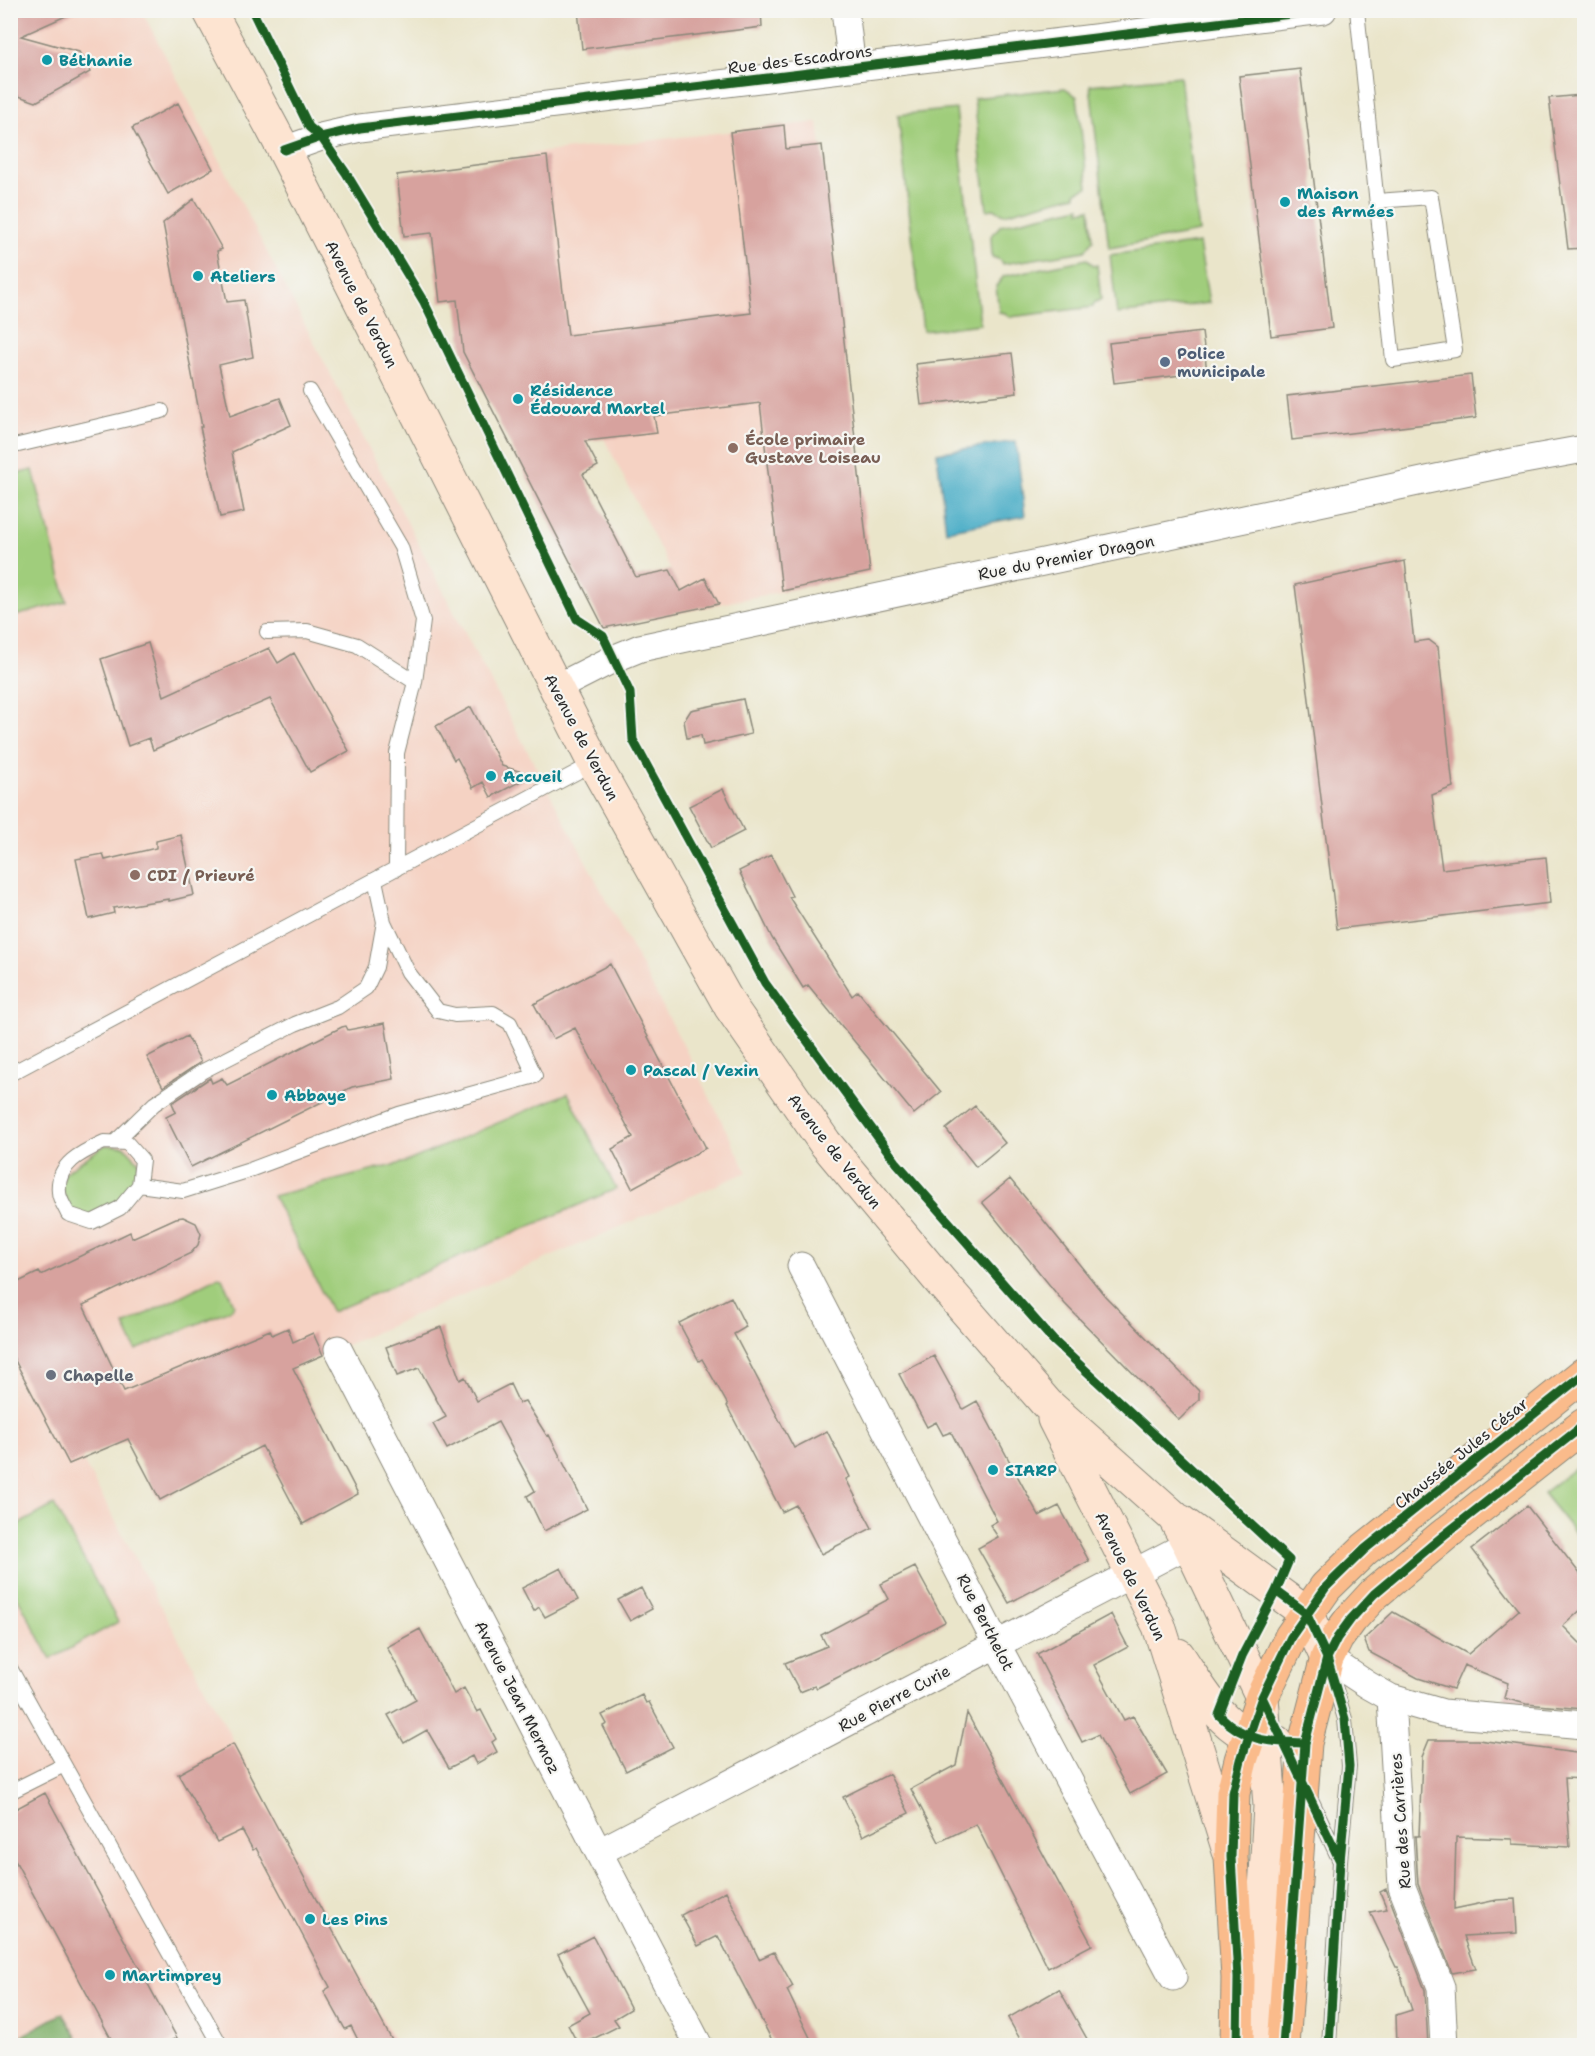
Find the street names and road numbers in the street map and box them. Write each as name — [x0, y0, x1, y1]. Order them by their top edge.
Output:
street label: Rue des Escadrons — [727, 40, 874, 79]
street label: Avenue de Verdun — [320, 237, 403, 372]
street label: Rue du Premier Dragon — [976, 530, 1156, 585]
street label: Avenue de Verdun — [539, 670, 624, 804]
street label: Avenue de Verdun — [783, 1090, 886, 1213]
street label: Chaussée Jules César — [1390, 1393, 1532, 1514]
street label: Avenue de Verdun — [1090, 1509, 1171, 1644]
street label: Rue Berthelot — [952, 1570, 1019, 1674]
street label: Avenue Jean Mermoz — [470, 1617, 565, 1777]
street label: Rue Pierre Curie — [835, 1660, 954, 1737]
street label: Rue des Carrières — [1385, 1752, 1416, 1890]

